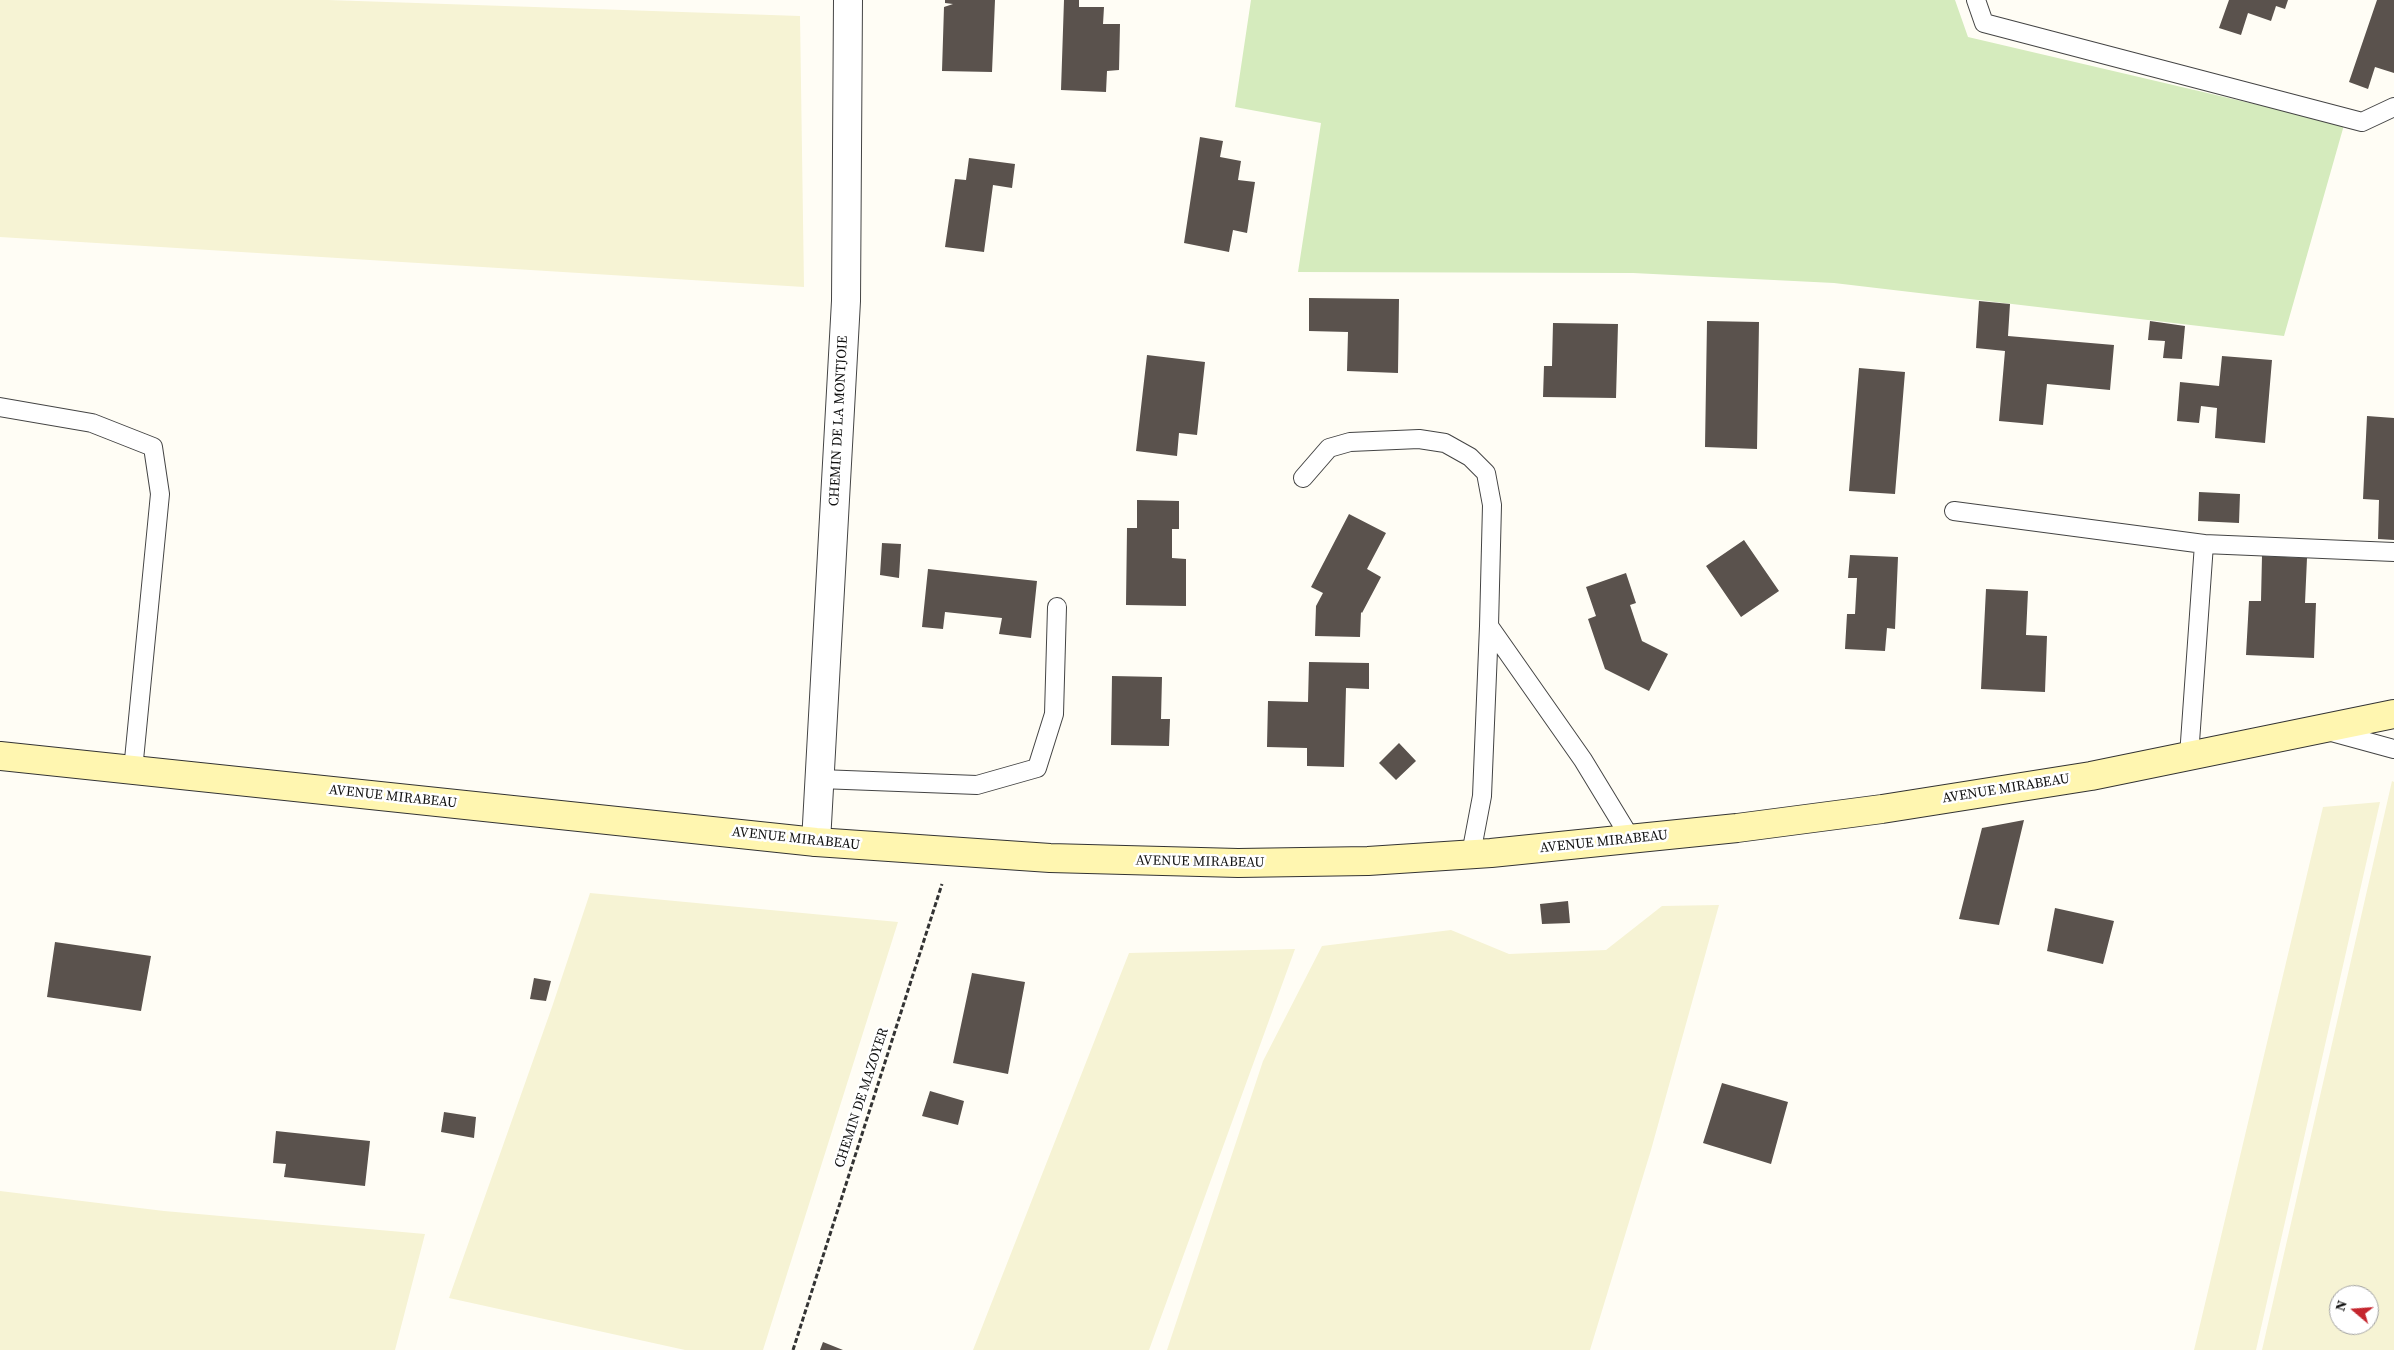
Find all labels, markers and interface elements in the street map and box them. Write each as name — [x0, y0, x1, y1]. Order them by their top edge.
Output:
street label: CHEMIN DE LA MONTJOIE — [826, 335, 852, 507]
street label: AVENUE MIRABEAU — [1941, 771, 2071, 807]
street label: AVENUE MIRABEAU — [328, 782, 458, 812]
street label: AVENUE MIRABEAU — [731, 824, 861, 854]
street label: AVENUE MIRABEAU — [1539, 827, 1669, 857]
street label: AVENUE MIRABEAU — [1135, 852, 1265, 872]
street label: CHEMIN DE MAZOYER — [831, 1026, 893, 1170]
north arrow — [2329, 1285, 2379, 1335]
text: N — [2330, 1298, 2352, 1314]

